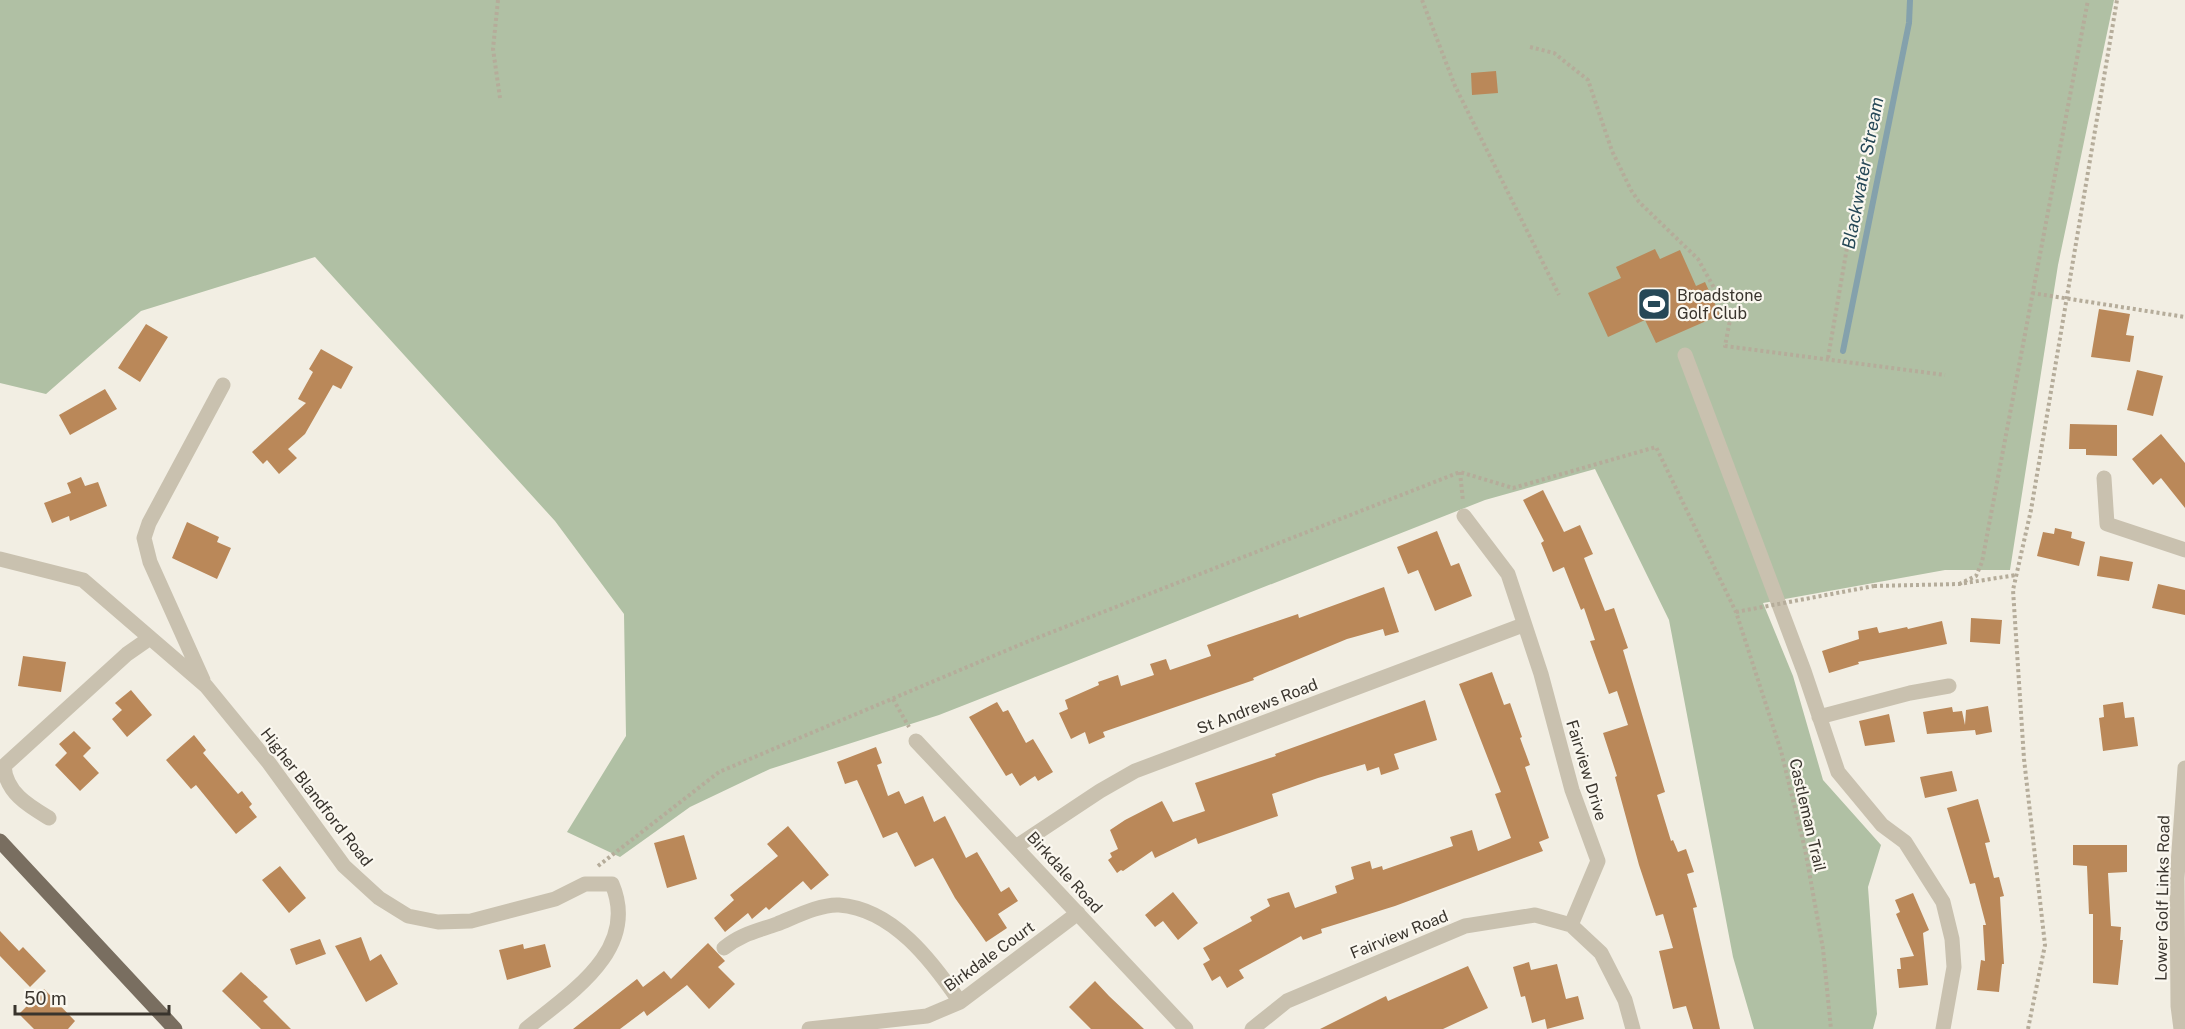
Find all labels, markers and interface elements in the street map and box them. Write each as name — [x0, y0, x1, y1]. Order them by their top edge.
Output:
water label: Blackwater Stream — [1837, 95, 1888, 251]
sports icon: Broadstone Golf Club — [1636, 286, 1672, 322]
place label: Broadstone Golf Club — [1677, 286, 1762, 323]
street label: St Andrews Road — [1194, 675, 1320, 738]
street label: Fairview Drive — [1562, 717, 1611, 823]
street label: Higher Blandford Road — [257, 724, 377, 870]
street label: Castleman Trail — [1785, 757, 1830, 874]
street label: Lower Golf Links Road — [2152, 815, 2173, 981]
street label: Birkdale Road — [1023, 828, 1106, 917]
street label: Fairview Road — [1347, 906, 1451, 963]
street label: Birkdale Court — [940, 917, 1038, 996]
scale bar — [15, 978, 170, 1016]
text: 50 m — [24, 988, 67, 1009]

